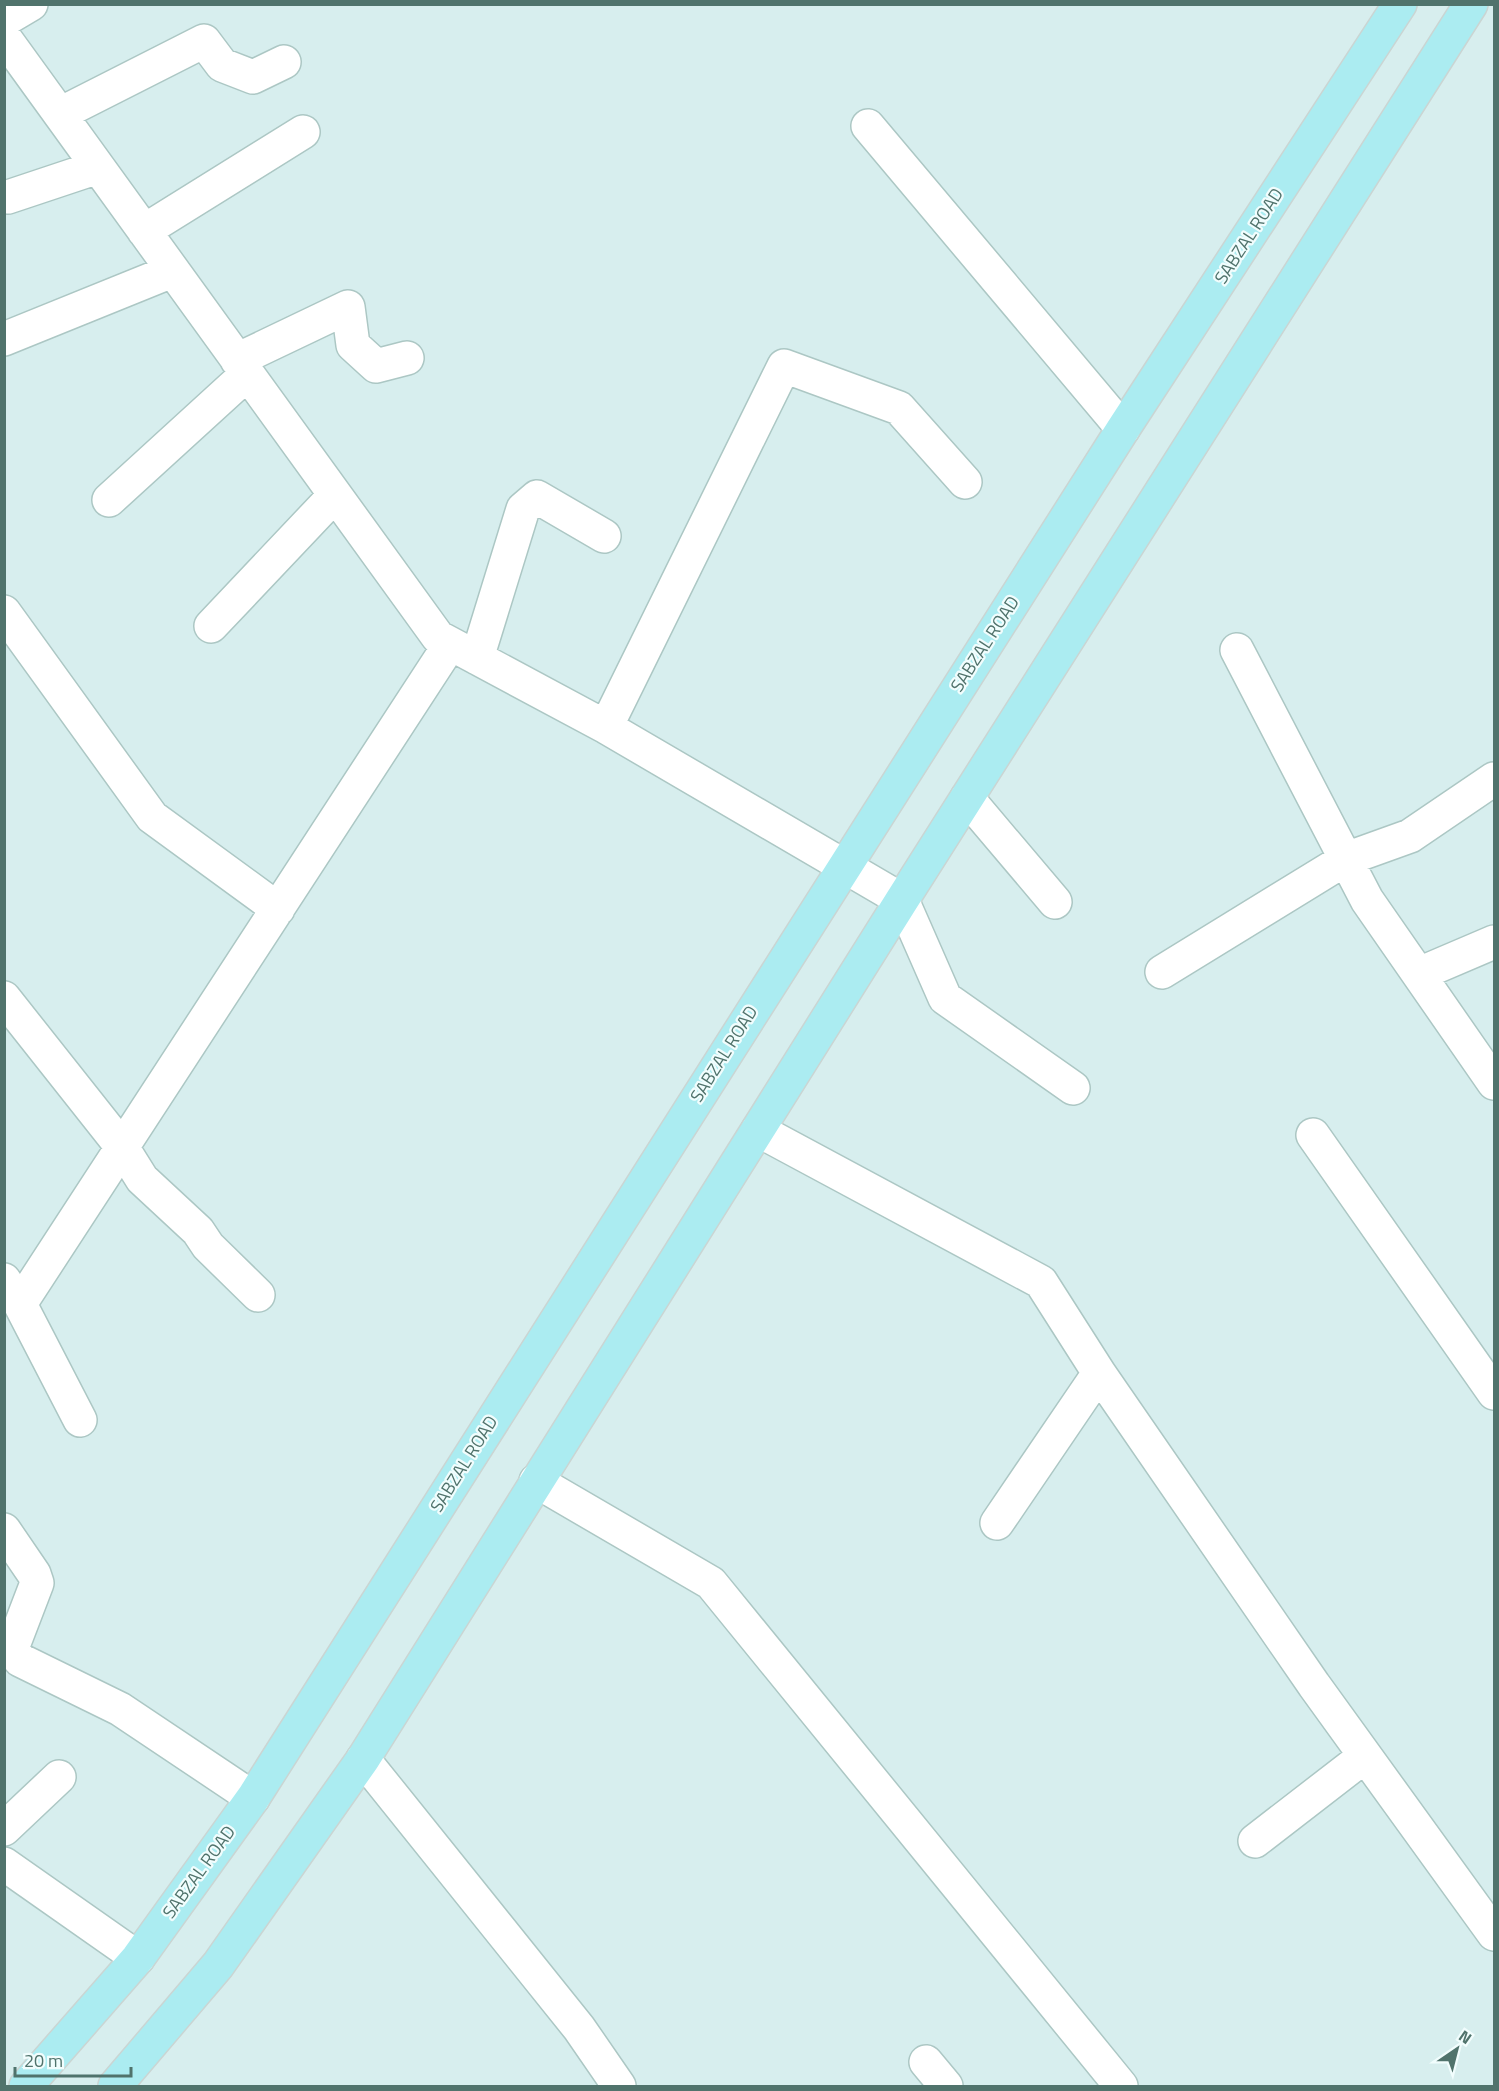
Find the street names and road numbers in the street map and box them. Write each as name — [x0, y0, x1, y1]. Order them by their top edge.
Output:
street label: SABZAL ROAD — [1207, 182, 1290, 289]
street label: SABZAL ROAD — [943, 590, 1026, 697]
street label: SABZAL ROAD — [683, 1000, 764, 1107]
street label: SABZAL ROAD — [423, 1410, 504, 1517]
street label: SABZAL ROAD — [156, 1819, 242, 1924]

